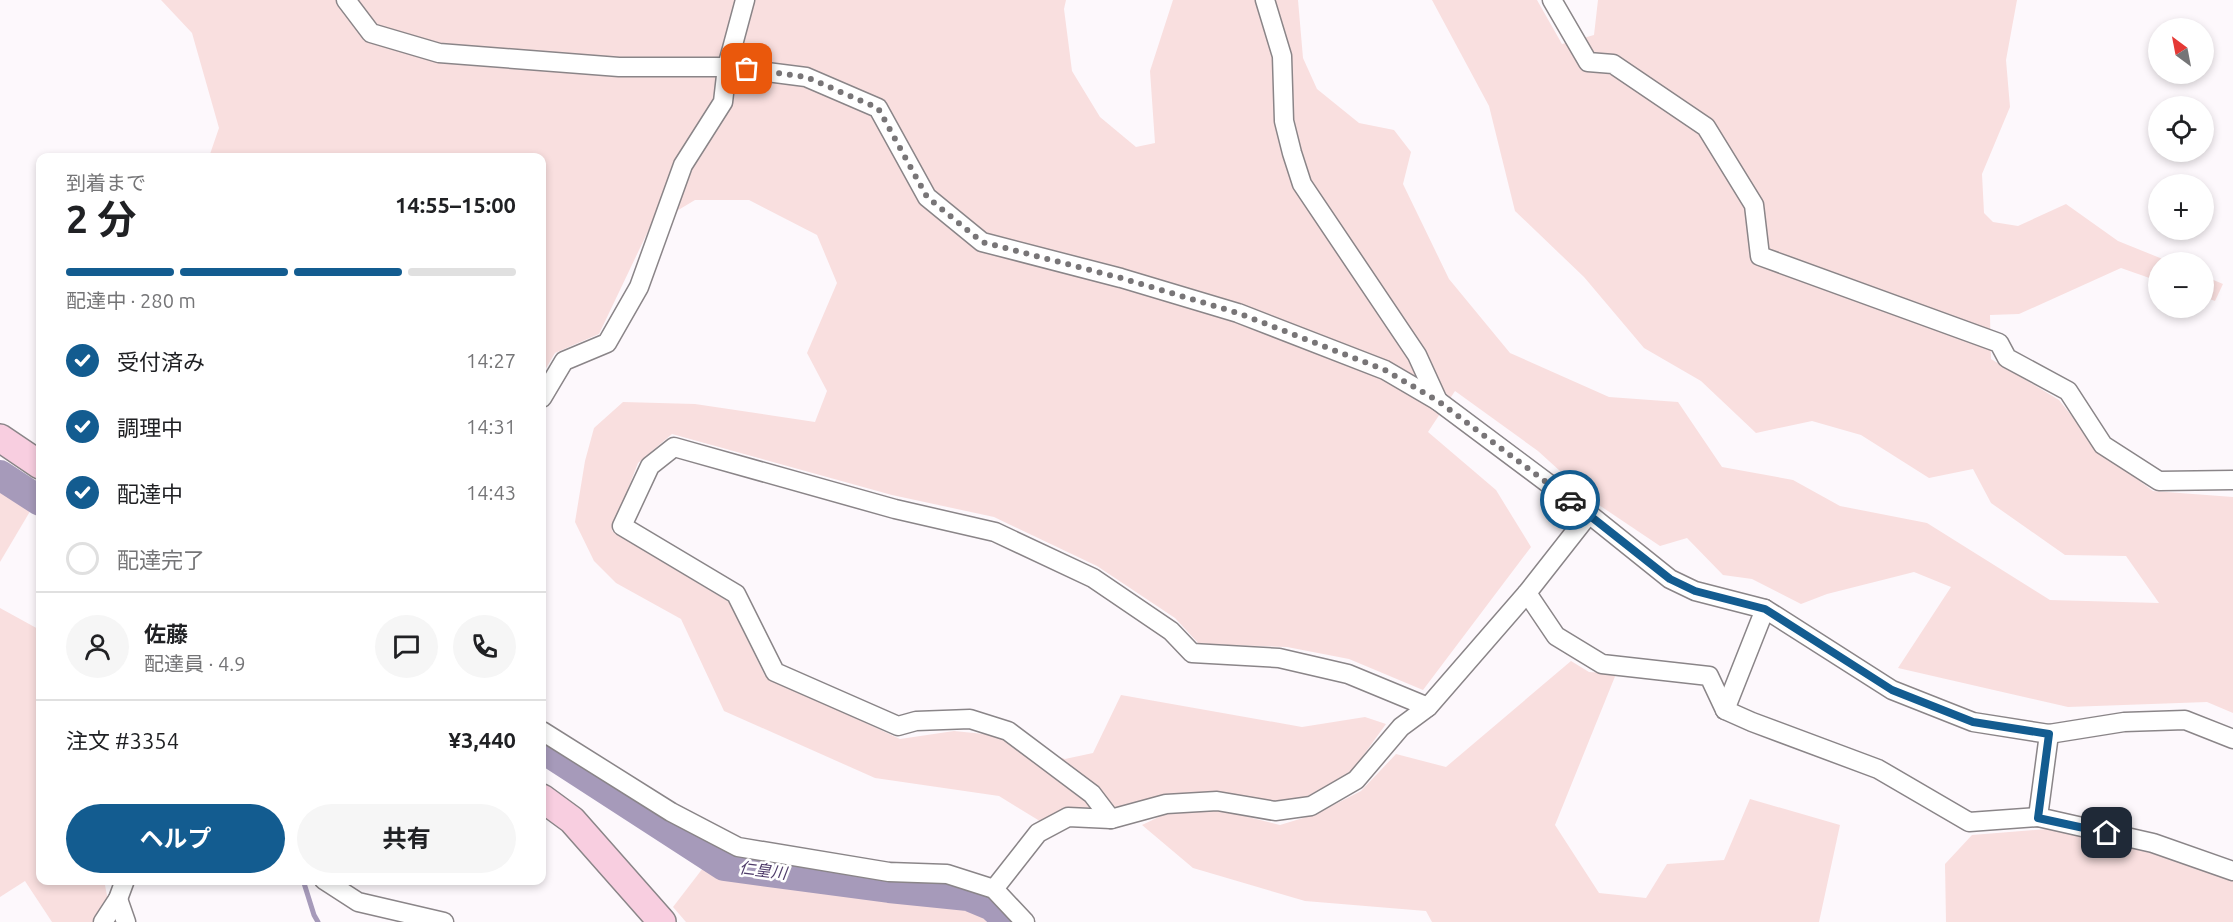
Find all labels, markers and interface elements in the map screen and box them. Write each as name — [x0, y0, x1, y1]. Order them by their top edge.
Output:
north arrow — [2148, 18, 2214, 84]
map controls — [2148, 18, 2214, 318]
pin — [721, 43, 772, 94]
icon: bag — [730, 52, 763, 85]
button: locate — [2148, 96, 2214, 162]
text: 到着まで — [66, 171, 146, 194]
button: + — [2148, 174, 2214, 240]
text: 14:55–15:00 — [395, 192, 516, 217]
text: 2 分 — [66, 197, 136, 240]
button: − — [2148, 252, 2214, 318]
text: 配達中 · 280 m — [66, 289, 196, 312]
icon: check — [66, 344, 99, 377]
text: 受付済み — [117, 349, 205, 374]
text: 14:27 — [466, 349, 516, 372]
icon: check — [66, 410, 99, 443]
text: 調理中 — [117, 415, 183, 440]
text: 14:31 — [466, 415, 516, 438]
courier — [1540, 470, 1600, 530]
icon: check — [66, 476, 99, 509]
text: 配達中 — [117, 481, 183, 506]
text: 14:43 — [466, 481, 516, 504]
icon: car — [1554, 484, 1587, 517]
text: 配達完了 — [117, 547, 205, 572]
button: person — [66, 615, 129, 678]
button: chat — [375, 615, 438, 678]
button: phone — [453, 615, 516, 678]
text: 佐藤 — [144, 621, 188, 646]
text: 配達員 · 4.9 — [144, 652, 246, 675]
text: ¥3,440 — [449, 727, 516, 752]
text: 注文 #3354 — [66, 728, 179, 753]
button: ヘルプ — [66, 804, 285, 873]
button: 共有 — [297, 804, 516, 873]
pin — [2081, 807, 2132, 858]
icon: home — [2090, 816, 2123, 849]
water label: 仁皇川 — [738, 858, 790, 882]

